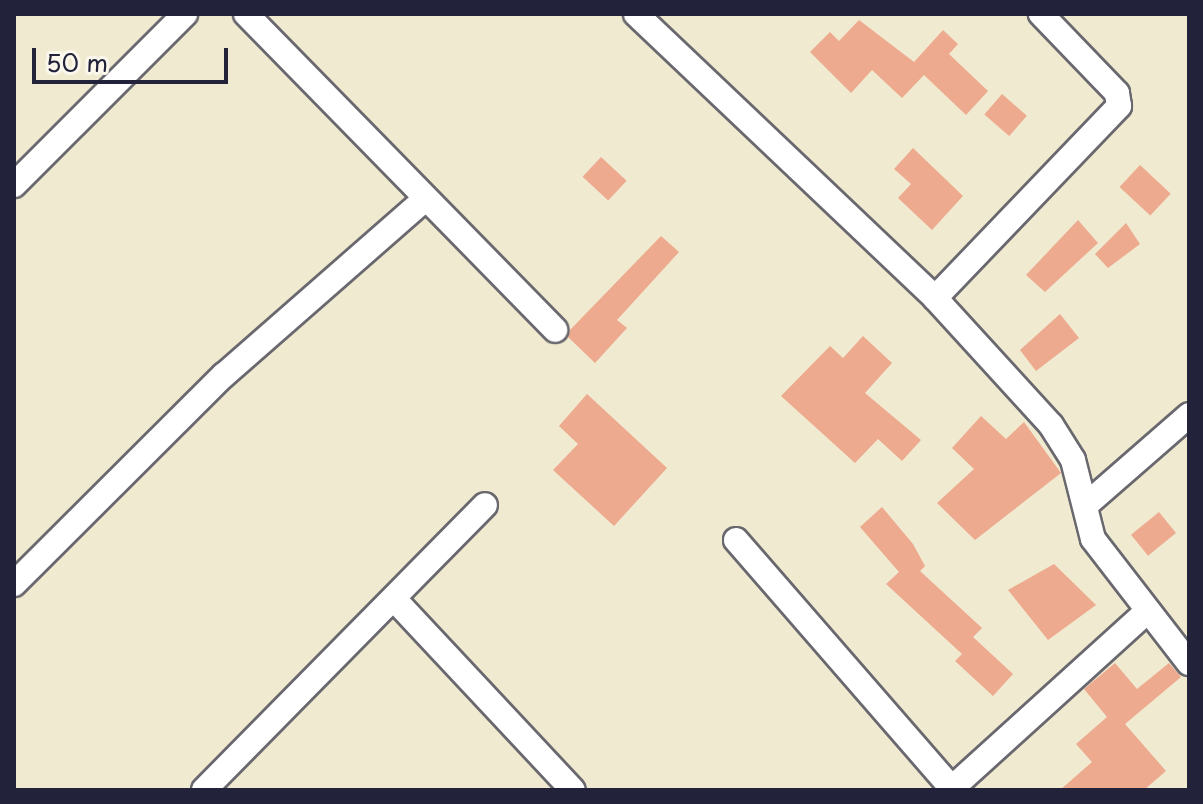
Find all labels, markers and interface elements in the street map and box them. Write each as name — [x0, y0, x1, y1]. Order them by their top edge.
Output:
scale bar — [36, 32, 232, 82]
text: 50 m — [46, 44, 108, 80]

